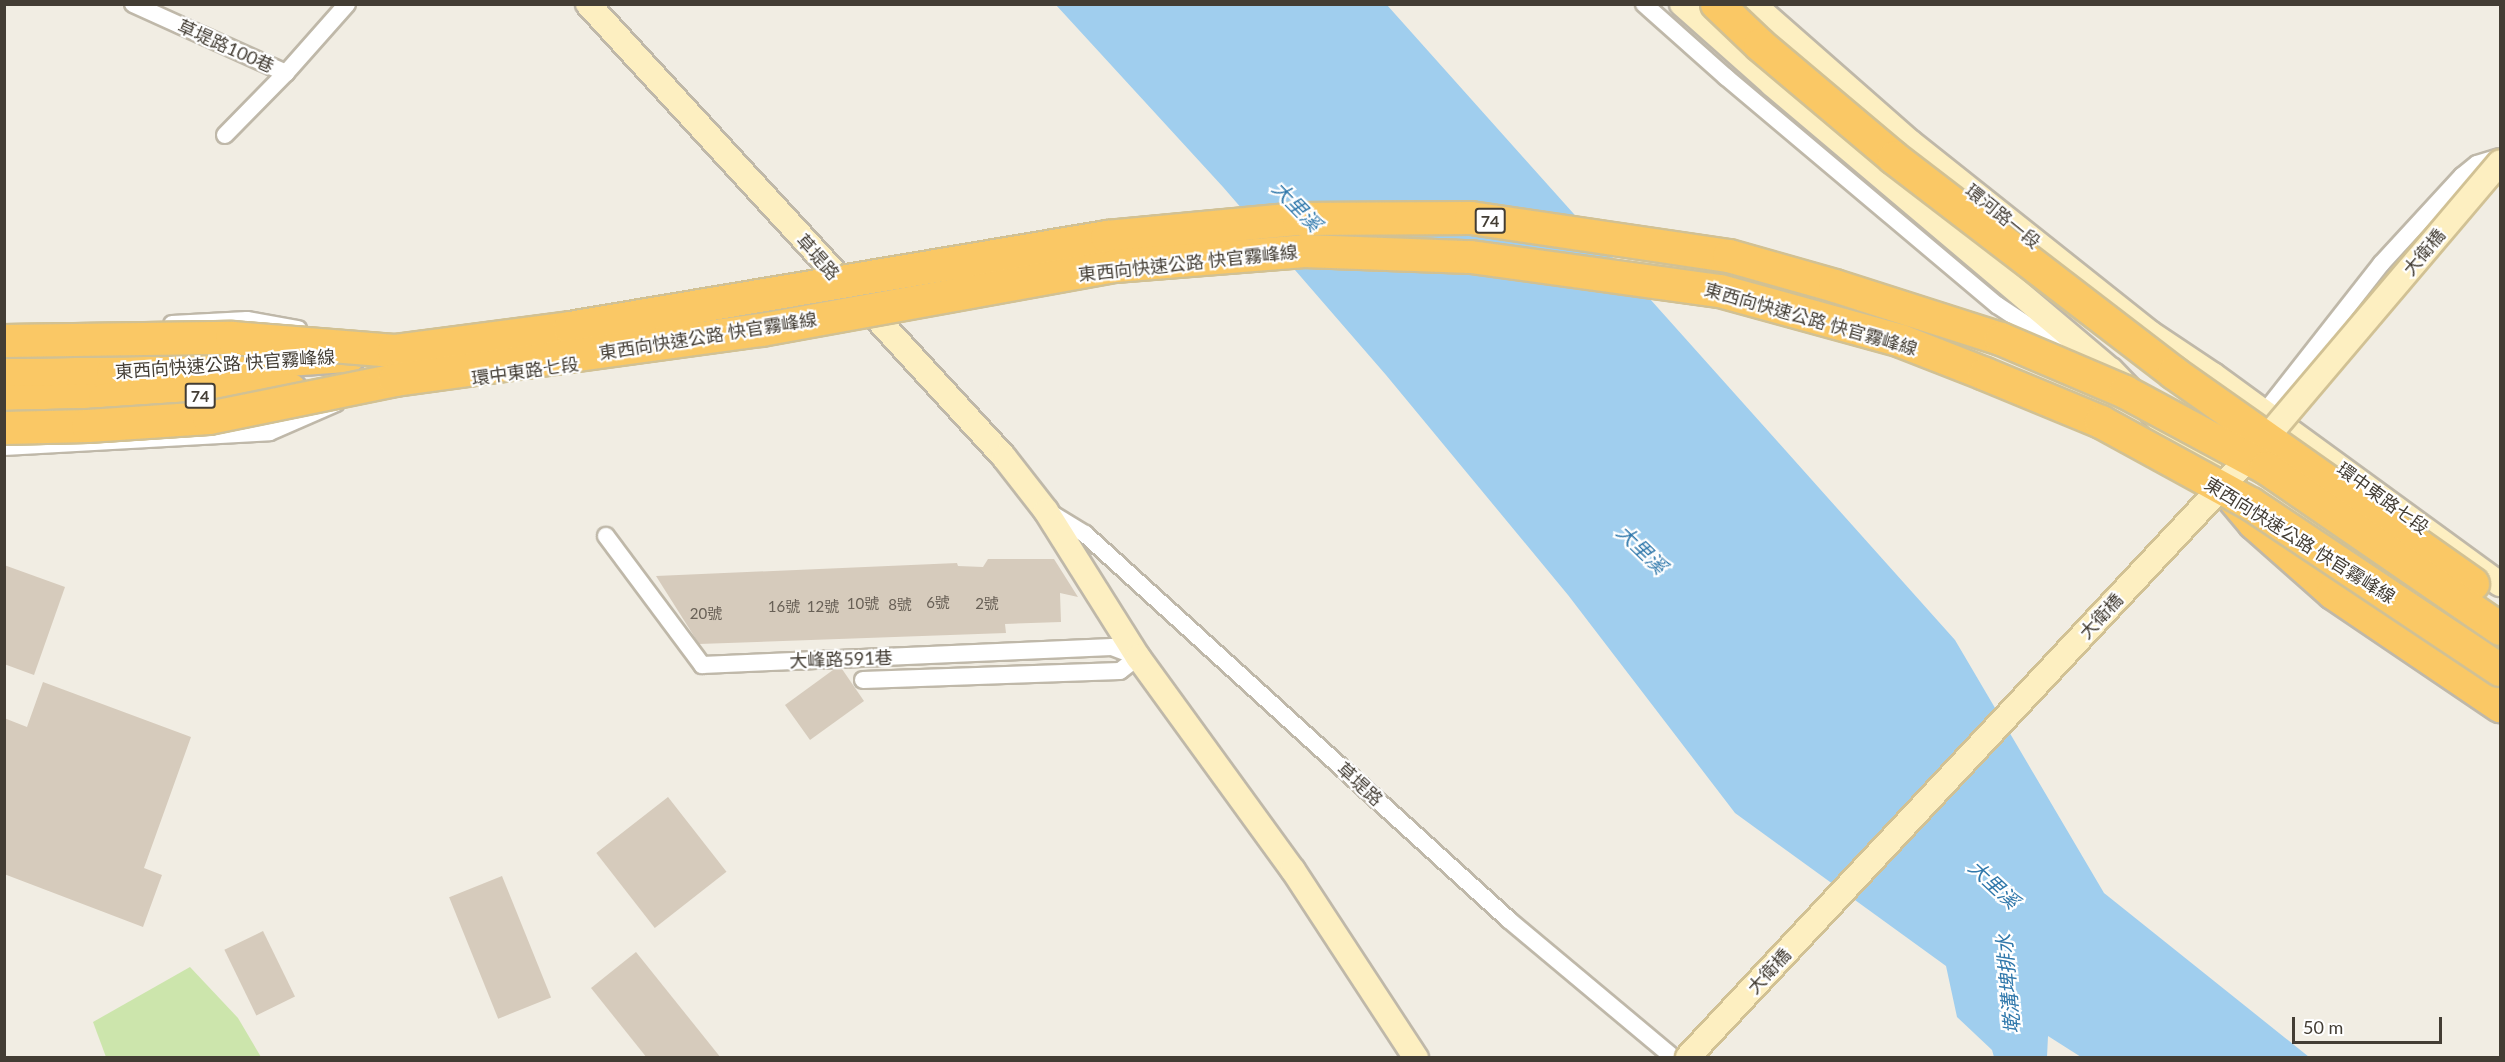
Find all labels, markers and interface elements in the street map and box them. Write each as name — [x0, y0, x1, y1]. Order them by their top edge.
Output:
street label: 草堤路100巷 — [174, 15, 278, 77]
water label: 大里溪 — [1268, 176, 1326, 236]
street label: 環河路一段 — [1961, 179, 2045, 253]
road number: 74 — [1474, 208, 1506, 234]
street label: 大衛橋 — [2398, 224, 2450, 280]
street label: 草堤路 — [792, 230, 844, 284]
street label: 東西向快速公路 快官霧峰線 — [1077, 241, 1299, 285]
street label: 東西向快速公路 快官霧峰線 — [1702, 278, 1920, 360]
street label: 東西向快速公路 快官霧峰線 — [597, 308, 819, 364]
street label: 東西向快速公路 快官霧峰線 — [114, 346, 336, 382]
street label: 環中東路七段 — [470, 353, 580, 389]
road number: 74 — [184, 383, 216, 409]
street label: 環中東路七段 — [2333, 458, 2433, 538]
street label: 東西向快速公路 快官霧峰線 — [2201, 472, 2399, 608]
water label: 大里溪 — [1612, 520, 1672, 578]
street label: 大衛橋 — [2075, 589, 2127, 643]
house number: 6號 — [926, 594, 950, 612]
house number: 10號 — [847, 595, 879, 613]
house number: 2號 — [975, 595, 999, 613]
house number: 8號 — [888, 596, 912, 614]
house number: 16號 — [768, 598, 800, 616]
house number: 12號 — [807, 598, 839, 616]
house number: 20號 — [690, 605, 722, 623]
street label: 大峰路591巷 — [789, 646, 893, 672]
street label: 草堤路 — [1333, 758, 1387, 810]
water label: 大里溪 — [1964, 855, 2024, 913]
water label: 墘溝埤排水 — [1992, 933, 2024, 1035]
street label: 大衛橋 — [1743, 944, 1795, 998]
scale bar — [2295, 1005, 2445, 1043]
text: 50 m — [2303, 1016, 2343, 1038]

